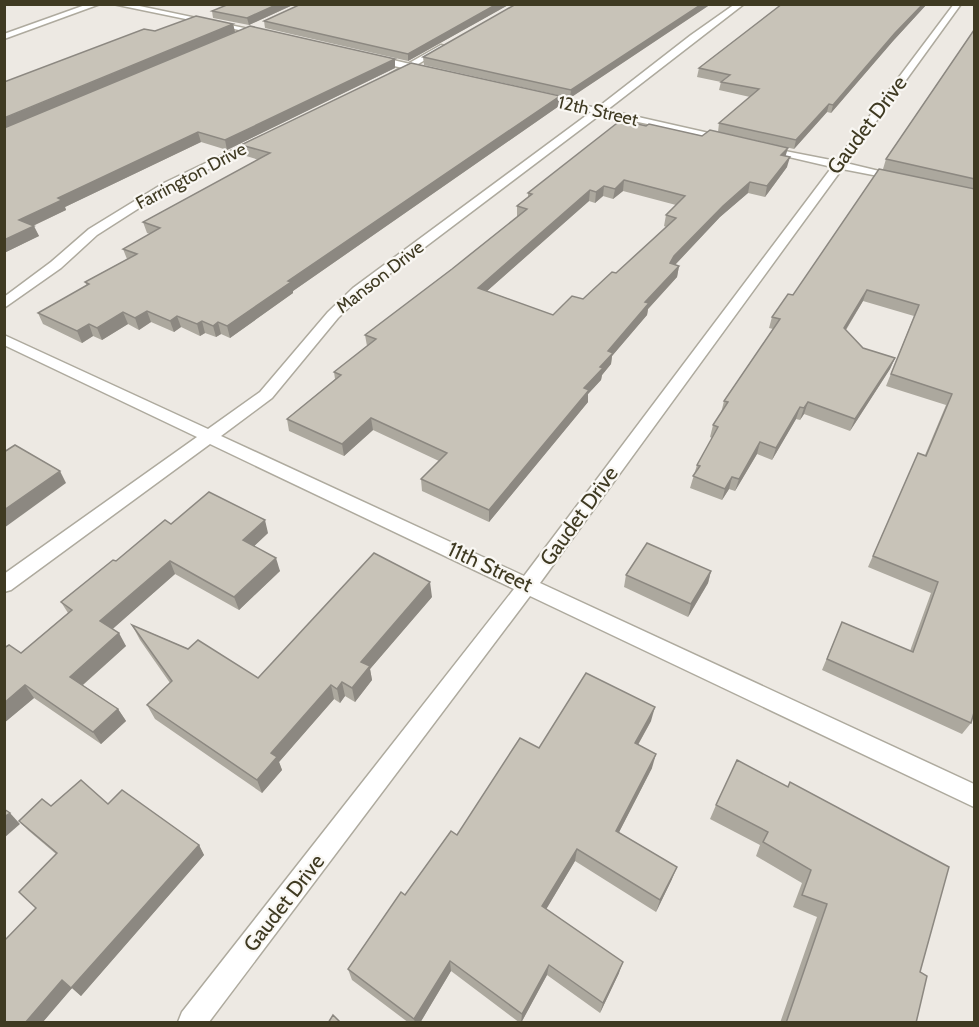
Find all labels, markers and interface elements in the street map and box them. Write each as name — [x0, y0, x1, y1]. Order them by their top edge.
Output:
street label: Gaudet Drive — [822, 70, 912, 179]
street label: 12th Street — [556, 91, 640, 131]
street label: Farrington Drive — [132, 138, 250, 214]
street label: Manson Drive — [332, 236, 428, 318]
street label: Gaudet Drive — [534, 461, 623, 570]
street label: 11th Street — [444, 536, 537, 597]
street label: Gaudet Drive — [238, 849, 329, 956]

